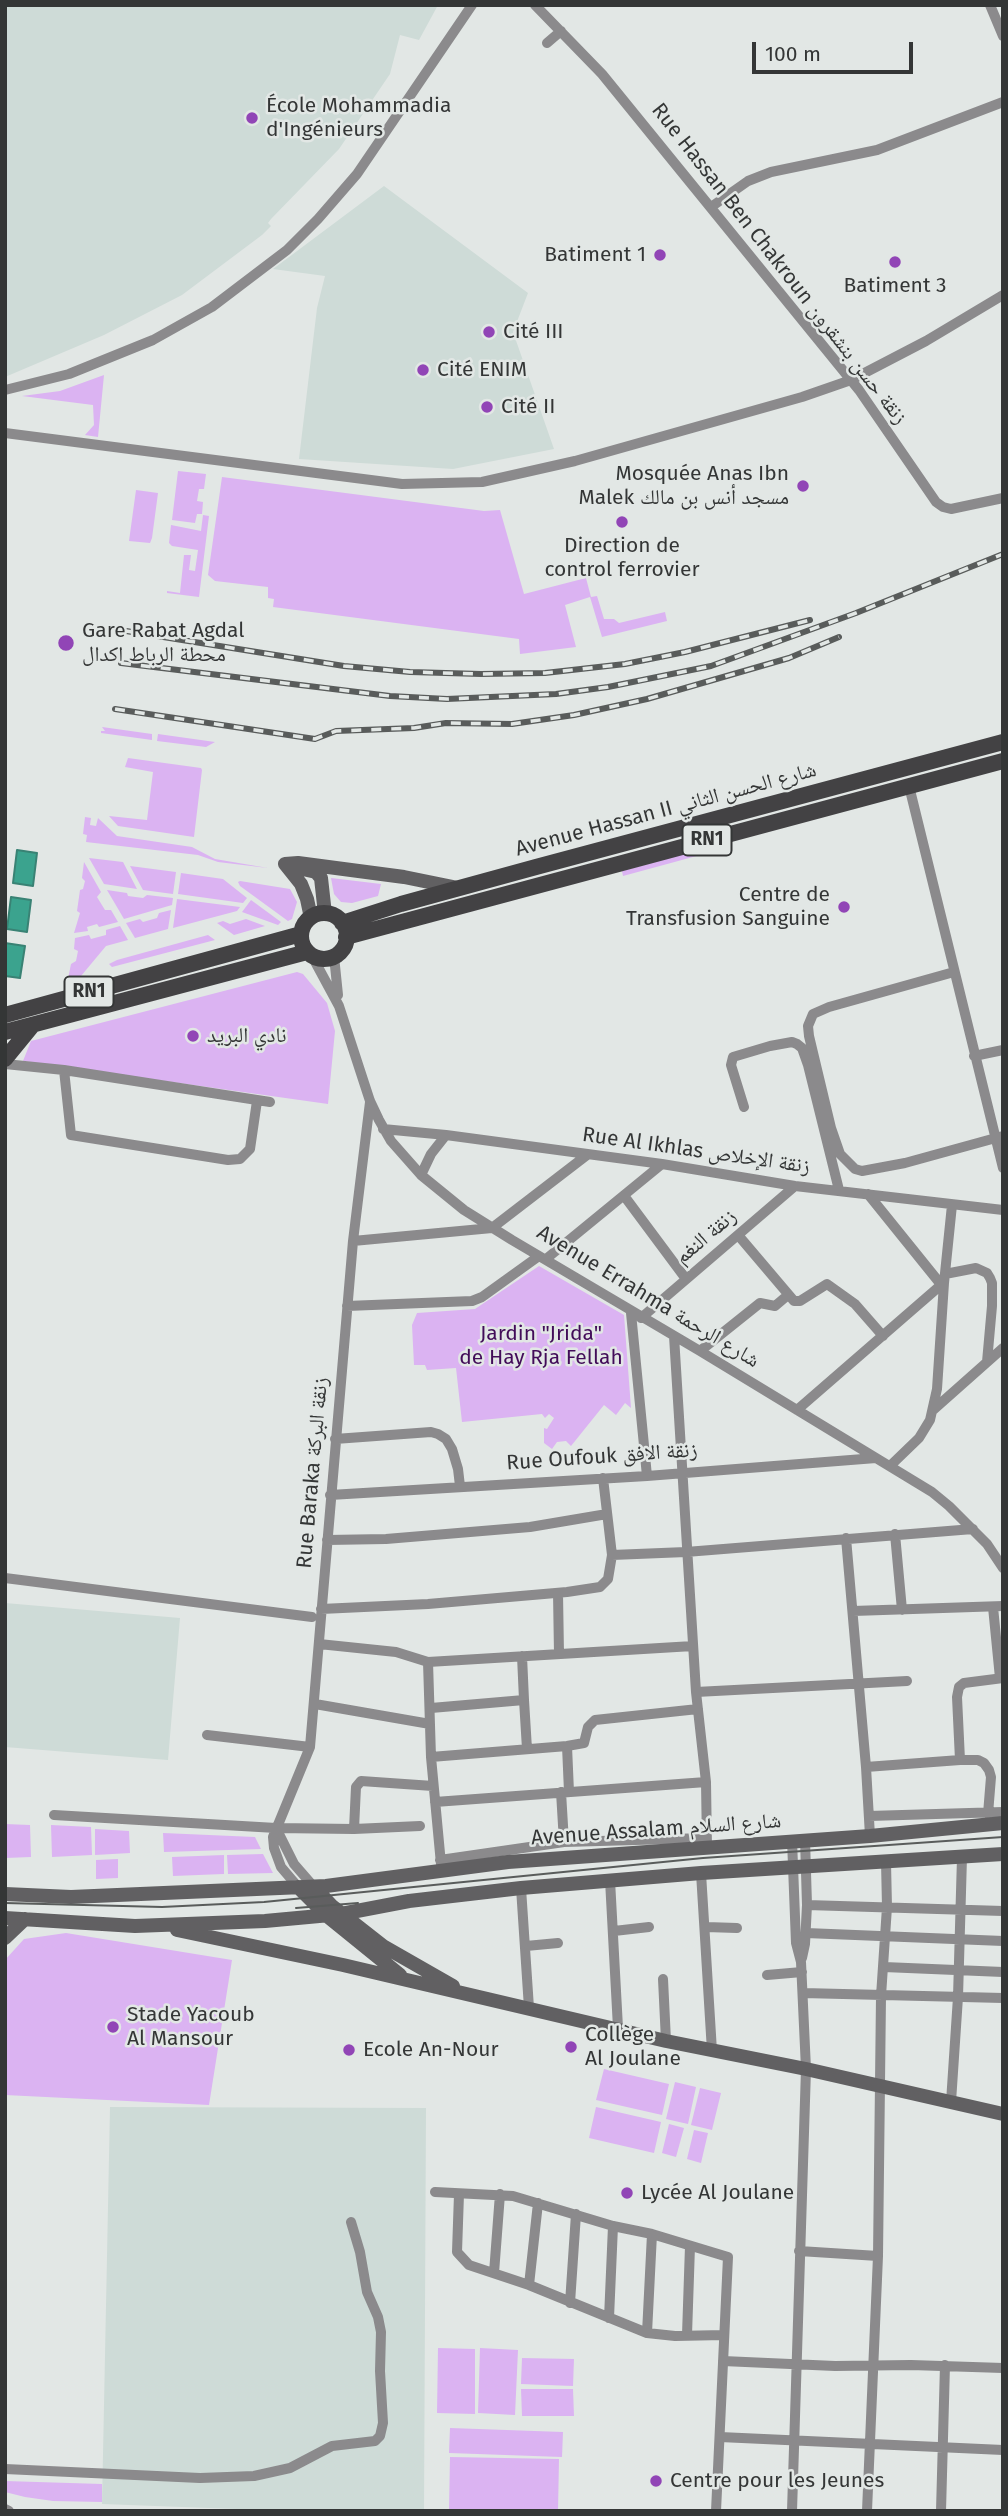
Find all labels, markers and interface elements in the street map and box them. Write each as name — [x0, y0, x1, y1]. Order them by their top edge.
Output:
scale bar — [756, 28, 917, 72]
text: 100 m — [765, 41, 821, 67]
place label: École Mohammadia d'Ingénieurs — [266, 93, 451, 143]
street label: Rue Hassan Ben Chakroun زنقة حسن بنشقرون — [646, 98, 912, 430]
marker: École Mohammadia d'Ingénieurs — [244, 110, 260, 126]
place label: Batiment 1 — [544, 242, 646, 268]
marker: Batiment 1 — [652, 247, 668, 263]
marker: Batiment 3 — [887, 254, 903, 270]
place label: Batiment 3 — [843, 273, 947, 299]
place label: Cité III — [503, 319, 564, 345]
marker: Cité III — [481, 324, 497, 340]
place label: Cité ENIM — [437, 357, 527, 383]
marker: Cité ENIM — [415, 362, 431, 378]
place label: Cité II — [501, 394, 555, 420]
marker: Cité II — [479, 399, 495, 415]
place label: Mosquée Anas Ibn Malek مسجد أنس بن مالك — [579, 461, 789, 511]
marker: Mosquée Anas Ibn Malek مسجد أنس بن مالك — [795, 478, 811, 494]
marker: Direction de control ferrovier — [614, 514, 630, 530]
place label: Direction de control ferrovier — [544, 533, 700, 583]
place label: Gare Rabat Agdal محطة الرباط اكدال — [82, 618, 244, 668]
marker: Gare Rabat Agdal محطة الرباط اكدال — [56, 633, 76, 653]
street label: Avenue Hassan II شارع الحسن الثاني — [513, 758, 819, 862]
road number: RN1 — [682, 824, 732, 856]
place label: Centre de Transfusion Sanguine — [626, 882, 830, 932]
marker: Centre de Transfusion Sanguine — [836, 899, 852, 915]
road number: RN1 — [64, 976, 114, 1008]
place label: نادي البريد — [207, 1023, 287, 1049]
marker: نادي البريد — [185, 1028, 201, 1044]
street label: Rue Al Ikhlas زنقة الإخلاص — [581, 1123, 811, 1179]
street label: زنقة النغم — [670, 1204, 742, 1270]
street label: Avenue Errahma شارع الرحمة — [532, 1220, 764, 1374]
park label: Jardin "Jrida" de Hay Rja Fellah — [459, 1321, 623, 1371]
street label: Rue Baraka زنقة البركة — [292, 1376, 334, 1570]
street label: Rue Oufouk زنقة الافق — [506, 1438, 698, 1476]
street label: Avenue Assalam شارع السلام — [530, 1809, 782, 1851]
place label: Stade Yacoub Al Mansour — [127, 2002, 255, 2052]
marker: Stade Yacoub Al Mansour — [105, 2019, 121, 2035]
place label: Collège Al Joulane — [585, 2022, 681, 2072]
place label: Ecole An-Nour — [363, 2037, 498, 2063]
marker: Collège Al Joulane — [563, 2039, 579, 2055]
marker: Ecole An-Nour — [341, 2042, 357, 2058]
place label: Lycée Al Joulane — [641, 2180, 794, 2206]
marker: Lycée Al Joulane — [619, 2185, 635, 2201]
place label: Centre pour les Jeunes — [670, 2468, 884, 2494]
marker: Centre pour les Jeunes — [648, 2473, 664, 2489]

